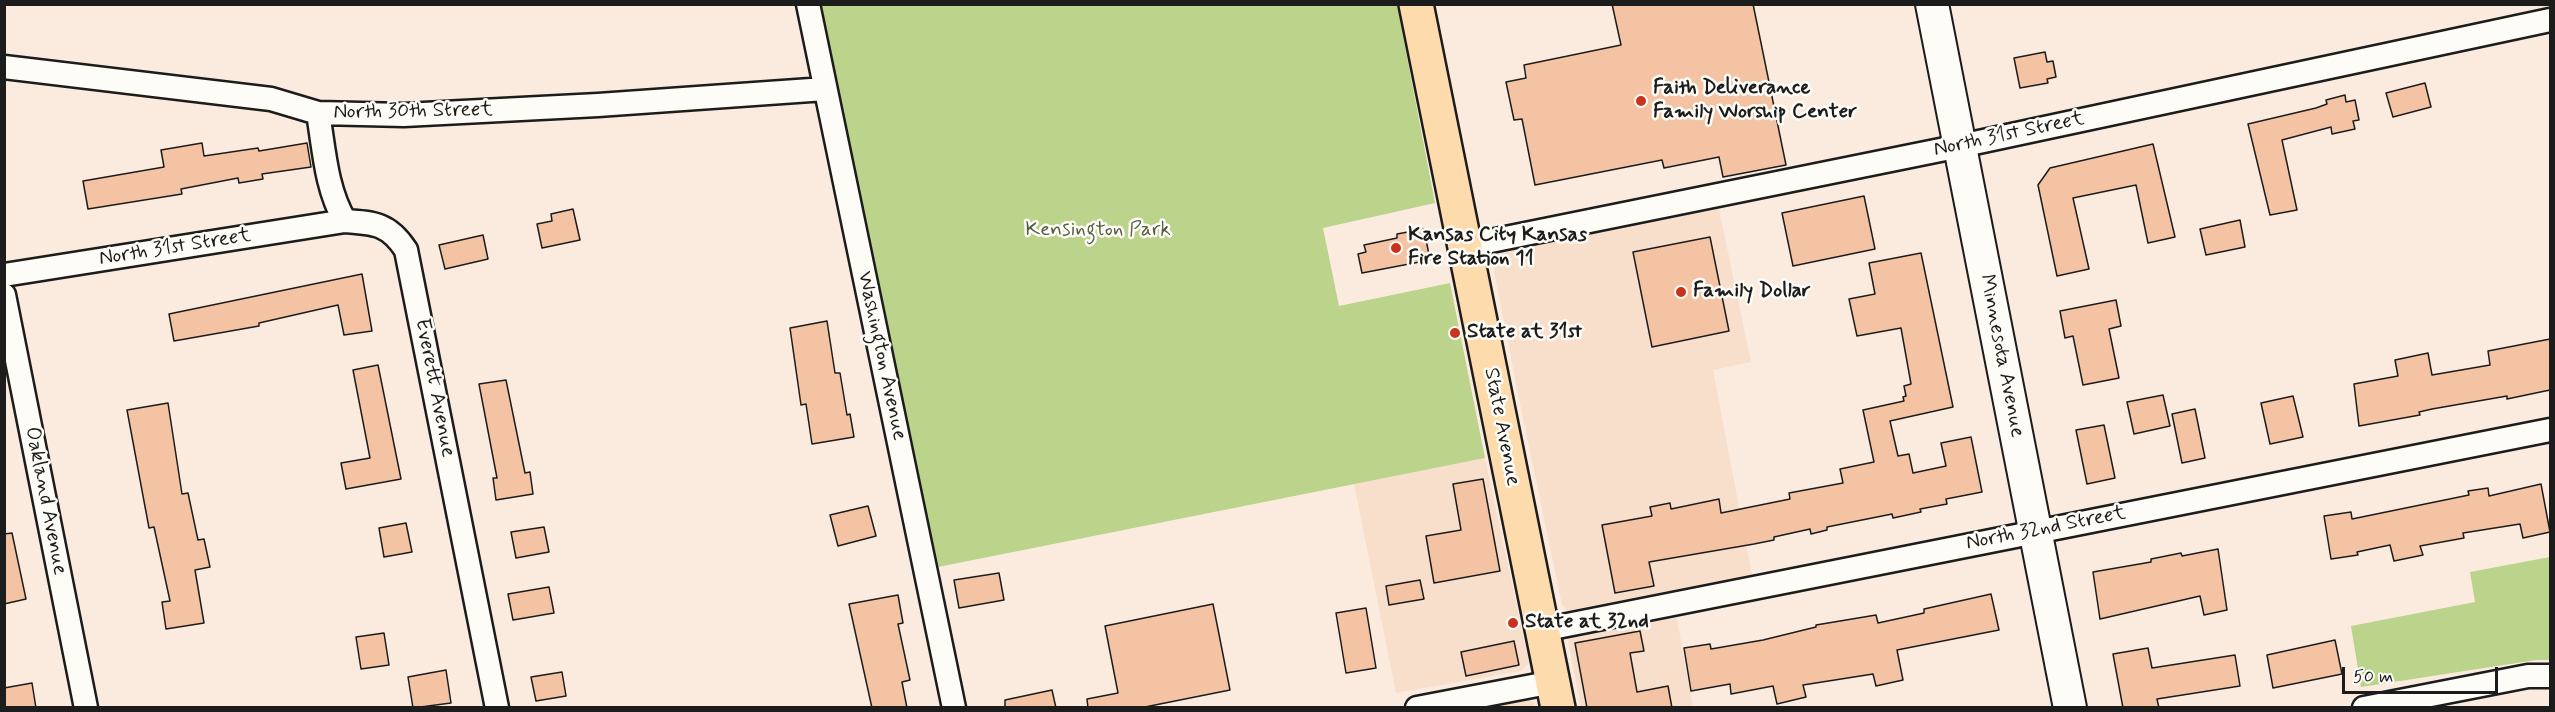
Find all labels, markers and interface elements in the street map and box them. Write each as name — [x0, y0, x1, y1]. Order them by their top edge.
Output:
place label: Faith Deliverance Family Worship Center — [1653, 76, 1857, 126]
marker: Faith Deliverance Family Worship Center — [1634, 94, 1648, 108]
street label: North 30th Street — [333, 98, 493, 126]
street label: North 31st Street — [1931, 107, 2087, 163]
park label: Kensington Park — [1025, 218, 1171, 244]
place label: Kansas City Kansas Fire Station 11 — [1408, 223, 1587, 273]
street label: North 31st Street — [97, 224, 253, 272]
marker: Kansas City Kansas Fire Station 11 — [1389, 241, 1403, 255]
street label: Washington Avenue — [851, 269, 911, 443]
street label: Minnesota Avenue — [1973, 272, 2029, 440]
place label: Family Dollar — [1693, 279, 1811, 305]
marker: Family Dollar — [1674, 285, 1688, 299]
street label: Everett Avenue — [408, 316, 460, 460]
place label: State at 31st — [1467, 320, 1582, 346]
marker: State at 31st — [1448, 326, 1462, 340]
street label: State Avenue — [1477, 366, 1525, 488]
street label: Oakland Avenue — [18, 425, 72, 577]
street label: North 32nd Street — [1964, 501, 2128, 557]
place label: State at 32nd — [1525, 610, 1649, 636]
marker: State at 32nd — [1506, 616, 1520, 630]
scale bar — [2345, 655, 2501, 693]
text: 50 m — [2353, 665, 2393, 689]

